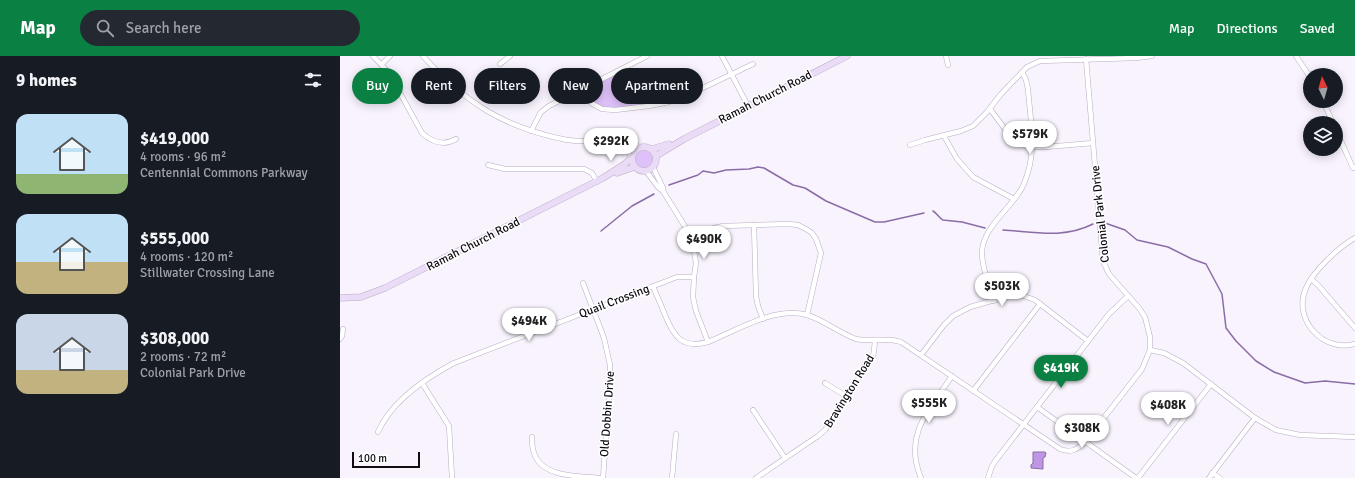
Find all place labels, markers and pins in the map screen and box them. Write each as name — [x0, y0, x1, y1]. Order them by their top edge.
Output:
pin: $579K — [1002, 121, 1058, 155]
pin: $292K — [583, 128, 639, 162]
pin: $490K — [676, 226, 732, 260]
pin: $503K — [974, 273, 1030, 307]
pin: $494K — [501, 308, 557, 342]
pin: $419K — [1033, 355, 1089, 389]
pin: $555K — [901, 390, 957, 424]
pin: $408K — [1140, 392, 1196, 426]
pin: $308K — [1054, 415, 1110, 449]

